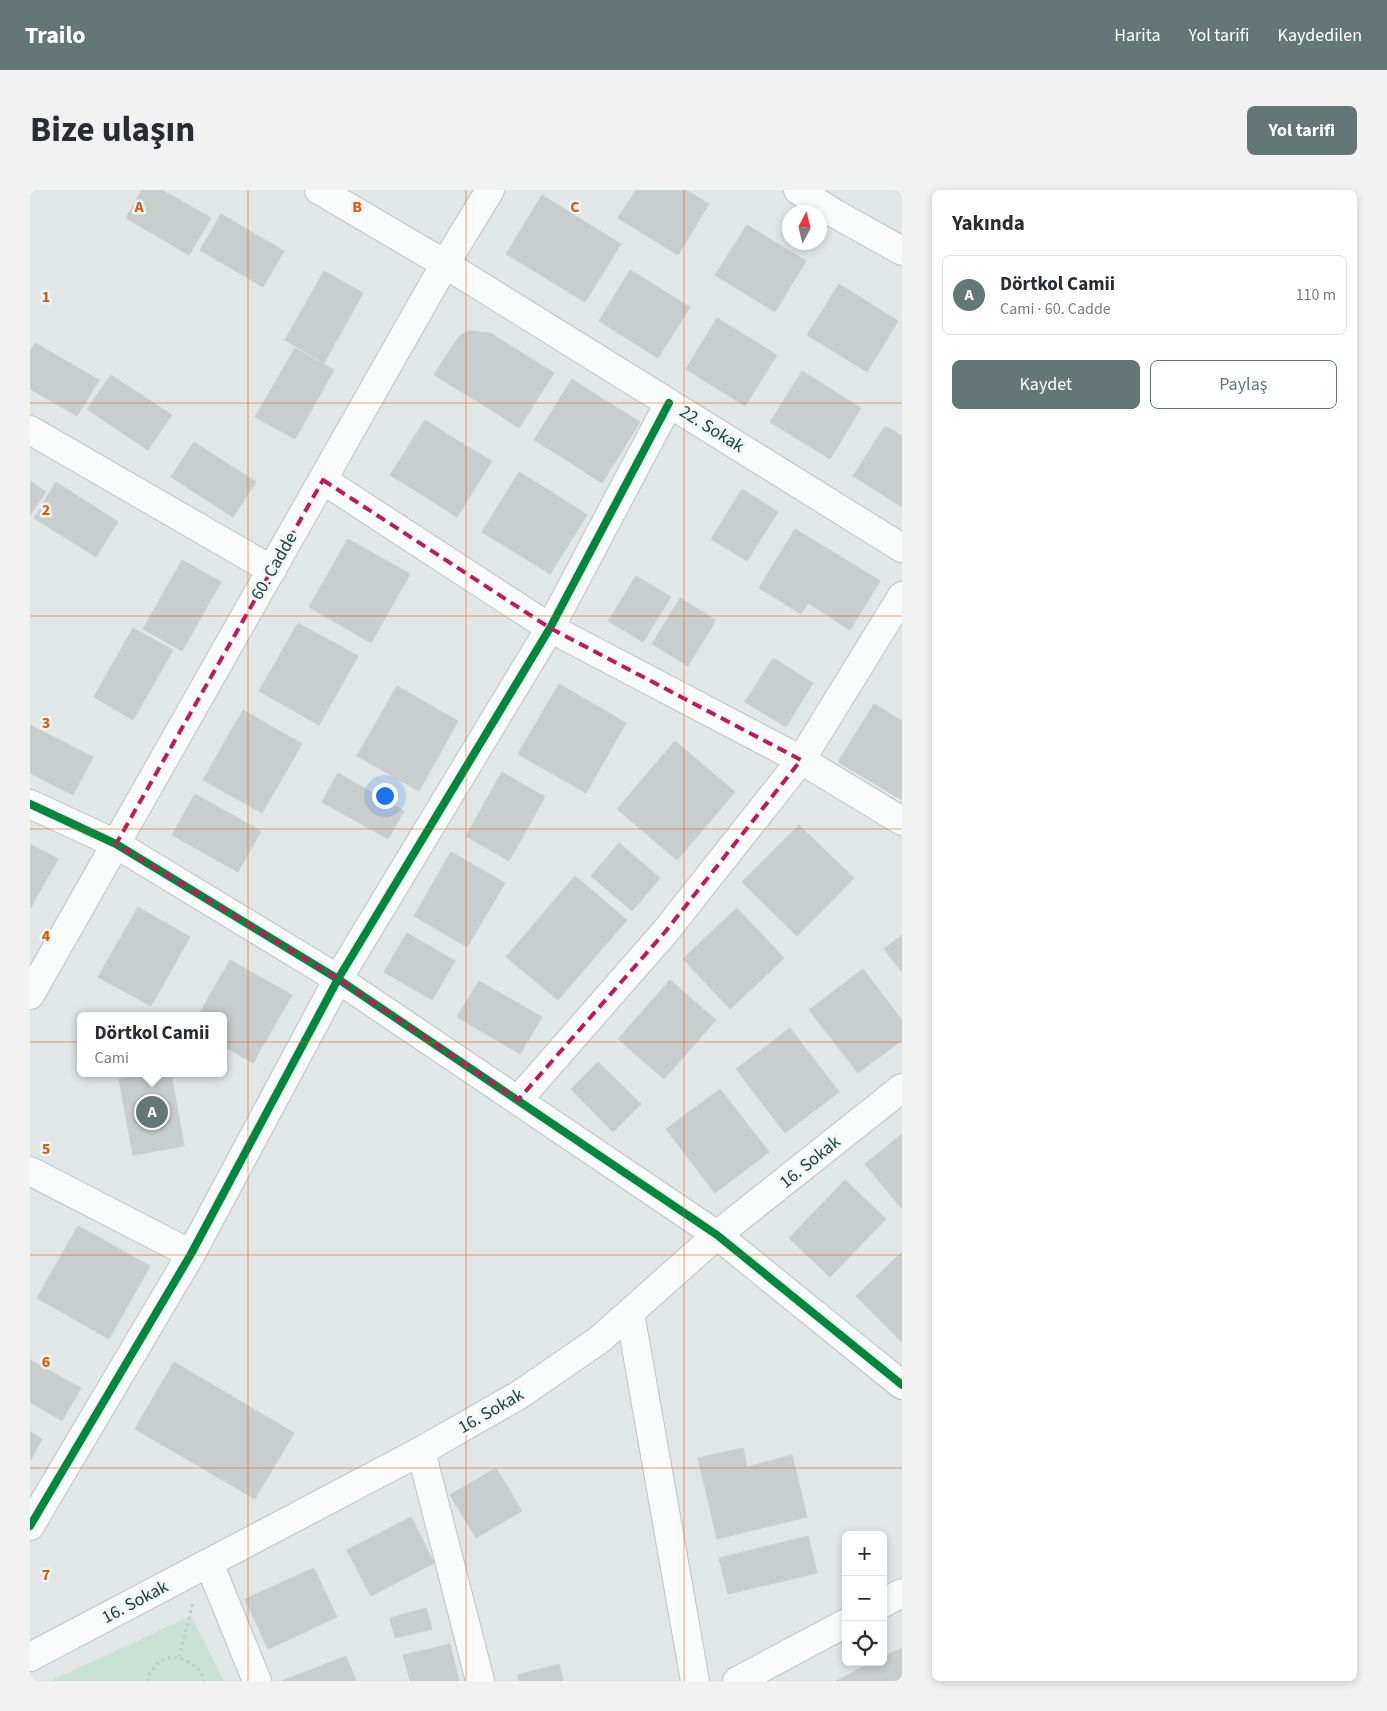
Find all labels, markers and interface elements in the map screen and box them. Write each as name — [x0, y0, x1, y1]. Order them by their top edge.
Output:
text: Trailo — [25, 18, 86, 53]
text: Harita — [1114, 23, 1161, 48]
text: Yol tarifi — [1189, 23, 1249, 48]
text: Kaydedilen — [1277, 23, 1362, 48]
text: Bize ulaşın — [30, 105, 195, 155]
button: Yol tarifi — [1247, 106, 1357, 155]
text: A — [133, 196, 144, 218]
text: B — [352, 196, 362, 218]
text: C — [570, 196, 580, 218]
north arrow — [782, 205, 827, 250]
text: Yakında — [952, 208, 1025, 238]
text: Dörtkol Camii — [1000, 271, 1115, 298]
text: A — [964, 284, 974, 306]
text: 110 m — [1296, 284, 1336, 306]
text: 1 — [42, 286, 50, 308]
text: Cami · 60. Cadde — [1000, 298, 1111, 320]
button: Kaydet — [952, 360, 1140, 409]
button: Paylaş — [1150, 360, 1337, 409]
street label: 22. Sokak — [675, 399, 749, 459]
text: 2 — [42, 499, 50, 521]
street label: 60. Cadde — [245, 528, 303, 604]
text: 3 — [42, 712, 50, 734]
your location — [372, 783, 398, 809]
text: 4 — [42, 925, 51, 947]
popup — [77, 1012, 227, 1077]
text: Dörtkol Camii — [95, 1020, 209, 1047]
text: Cami — [95, 1047, 129, 1069]
pin: A — [136, 1093, 168, 1131]
street label: 16. Sokak — [774, 1130, 846, 1194]
text: 5 — [42, 1138, 50, 1160]
text: 6 — [42, 1351, 50, 1373]
street label: 16. Sokak — [454, 1382, 529, 1440]
map controls — [842, 1531, 887, 1666]
button: + — [842, 1531, 887, 1576]
text: 7 — [42, 1564, 50, 1586]
street label: 16. Sokak — [97, 1574, 173, 1630]
button: − — [842, 1576, 887, 1621]
button: locate — [842, 1621, 887, 1666]

